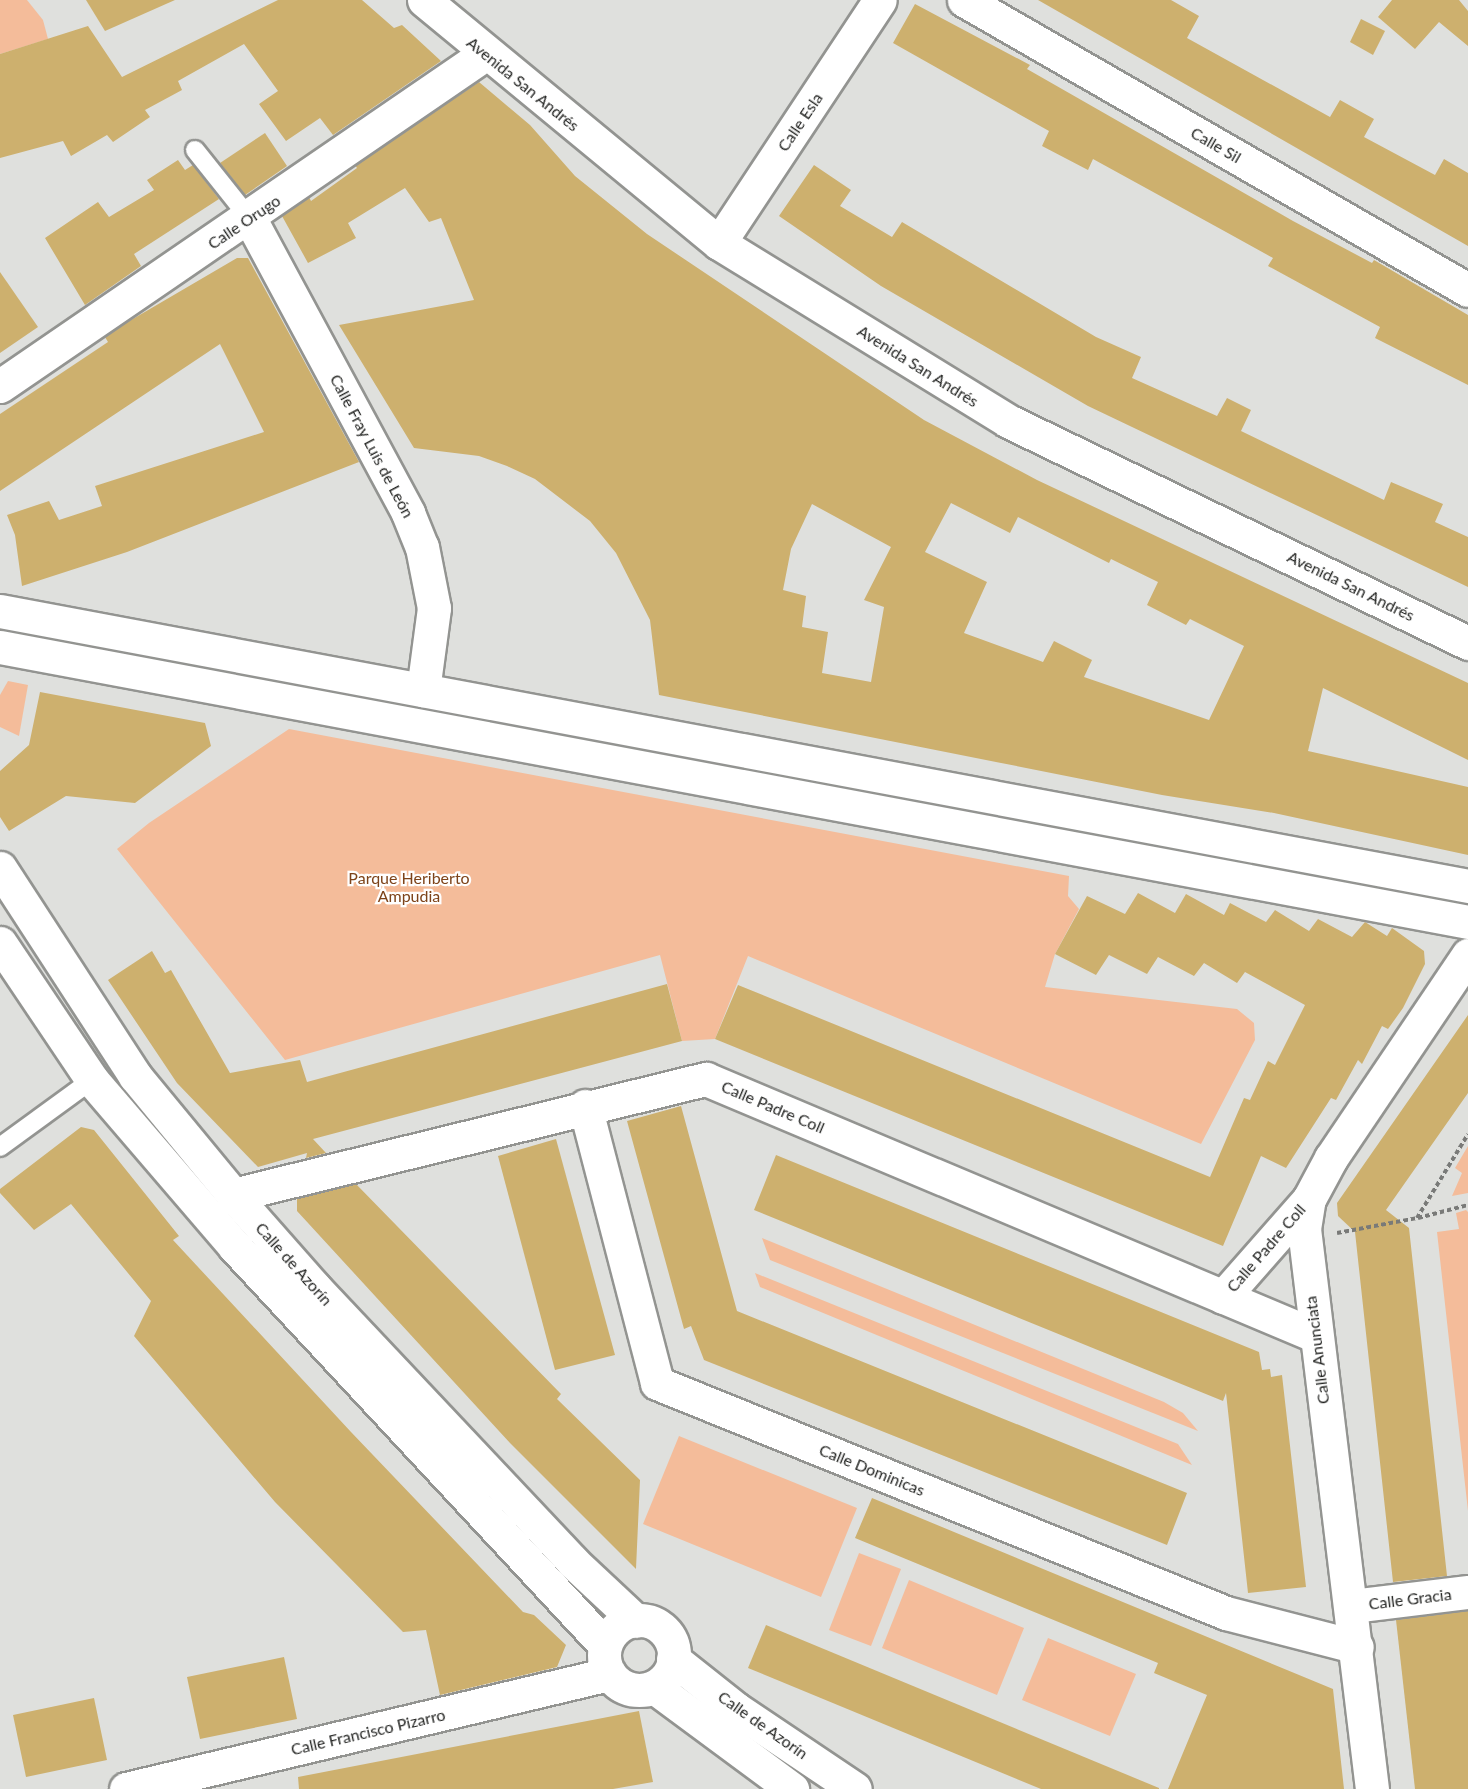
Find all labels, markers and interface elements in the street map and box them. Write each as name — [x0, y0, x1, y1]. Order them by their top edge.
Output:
street label: Avenida San Andrés — [463, 33, 583, 135]
street label: Calle Esla — [773, 89, 827, 155]
street label: Calle Sil — [1187, 123, 1245, 167]
street label: Calle Orugo — [204, 191, 284, 253]
street label: Avenida San Andrés — [854, 321, 982, 411]
street label: Calle Fray Luis de León — [326, 371, 418, 521]
street label: Avenida San Andrés — [1284, 547, 1418, 625]
park label: Parque Heriberto Ampudia — [348, 868, 470, 906]
street label: Calle Padre Coll — [719, 1077, 827, 1137]
street label: Calle Padre Coll — [1223, 1200, 1309, 1296]
street label: Calle de Azorín — [251, 1218, 337, 1310]
street label: Calle Anunciata — [1301, 1295, 1333, 1405]
street label: Calle Dominicas — [816, 1440, 928, 1500]
street label: Calle Gracia — [1367, 1584, 1453, 1614]
street label: Calle de Azorín — [714, 1687, 812, 1763]
street label: Calle Francisco Pizarro — [289, 1705, 447, 1759]

